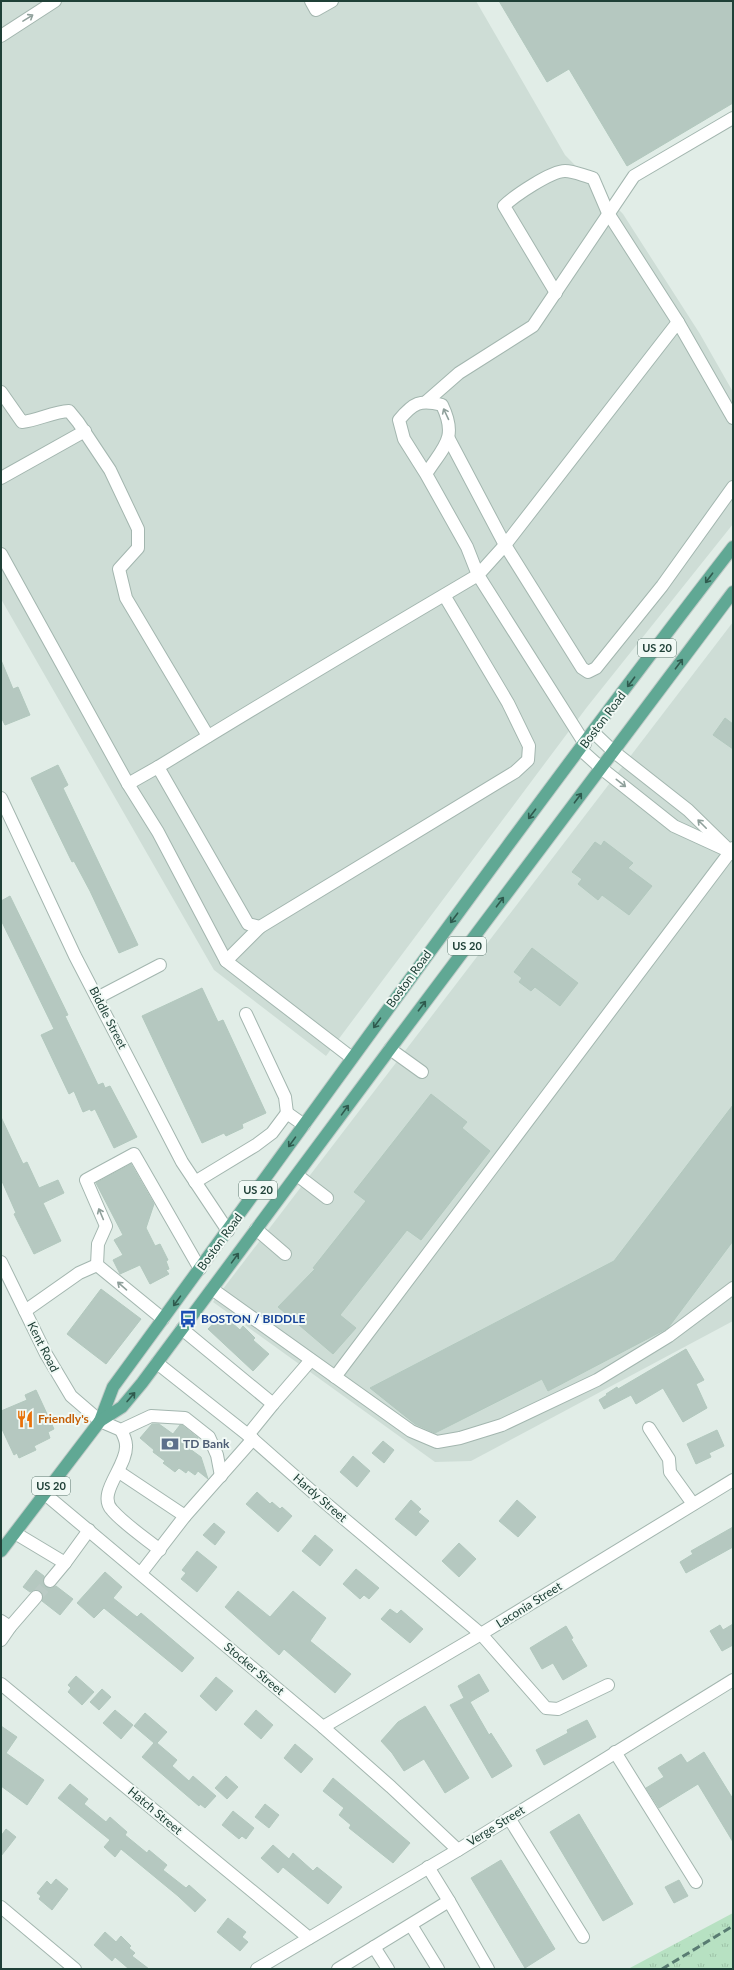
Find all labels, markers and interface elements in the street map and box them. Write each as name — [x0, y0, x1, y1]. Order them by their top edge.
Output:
one-way arrow — [22, 14, 33, 22]
one-way arrow — [442, 408, 449, 420]
one-way arrow — [705, 572, 714, 583]
road number: US 20 — [638, 639, 676, 657]
one-way arrow — [675, 658, 683, 669]
one-way arrow — [627, 676, 636, 687]
street label: Boston Road — [576, 688, 629, 751]
one-way arrow — [615, 779, 626, 788]
one-way arrow — [574, 793, 582, 804]
one-way arrow — [528, 808, 536, 819]
one-way arrow — [697, 819, 707, 829]
one-way arrow — [496, 897, 505, 908]
one-way arrow — [450, 912, 458, 923]
road number: US 20 — [448, 937, 486, 955]
street label: Boston Road — [383, 947, 434, 1010]
street label: Biddle Street — [86, 984, 131, 1052]
one-way arrow — [418, 1001, 427, 1012]
one-way arrow — [373, 1017, 381, 1028]
one-way arrow — [340, 1105, 349, 1116]
one-way arrow — [288, 1136, 296, 1147]
road number: US 20 — [239, 1181, 277, 1199]
one-way arrow — [97, 1209, 104, 1221]
street label: Boston Road — [194, 1210, 245, 1273]
one-way arrow — [231, 1252, 239, 1263]
one-way arrow — [117, 1282, 127, 1291]
one-way arrow — [173, 1295, 181, 1306]
bus stop icon: BOSTON / BIDDLE — [178, 1309, 198, 1329]
place label: BOSTON / BIDDLE — [201, 1311, 305, 1326]
street label: Kent Road — [24, 1319, 62, 1374]
one-way arrow — [126, 1392, 135, 1402]
restaurant icon: Friendly's — [15, 1409, 35, 1429]
place label: Friendly's — [38, 1411, 89, 1426]
bank icon: TD Bank — [160, 1434, 180, 1454]
place label: TD Bank — [183, 1436, 230, 1451]
street label: Hardy Street — [290, 1470, 351, 1526]
road number: US 20 — [32, 1477, 70, 1495]
street label: Laconia Street — [493, 1578, 565, 1631]
street label: Stocker Street — [221, 1639, 288, 1699]
street label: Hatch Street — [125, 1784, 186, 1838]
street label: Verge Street — [464, 1802, 528, 1849]

